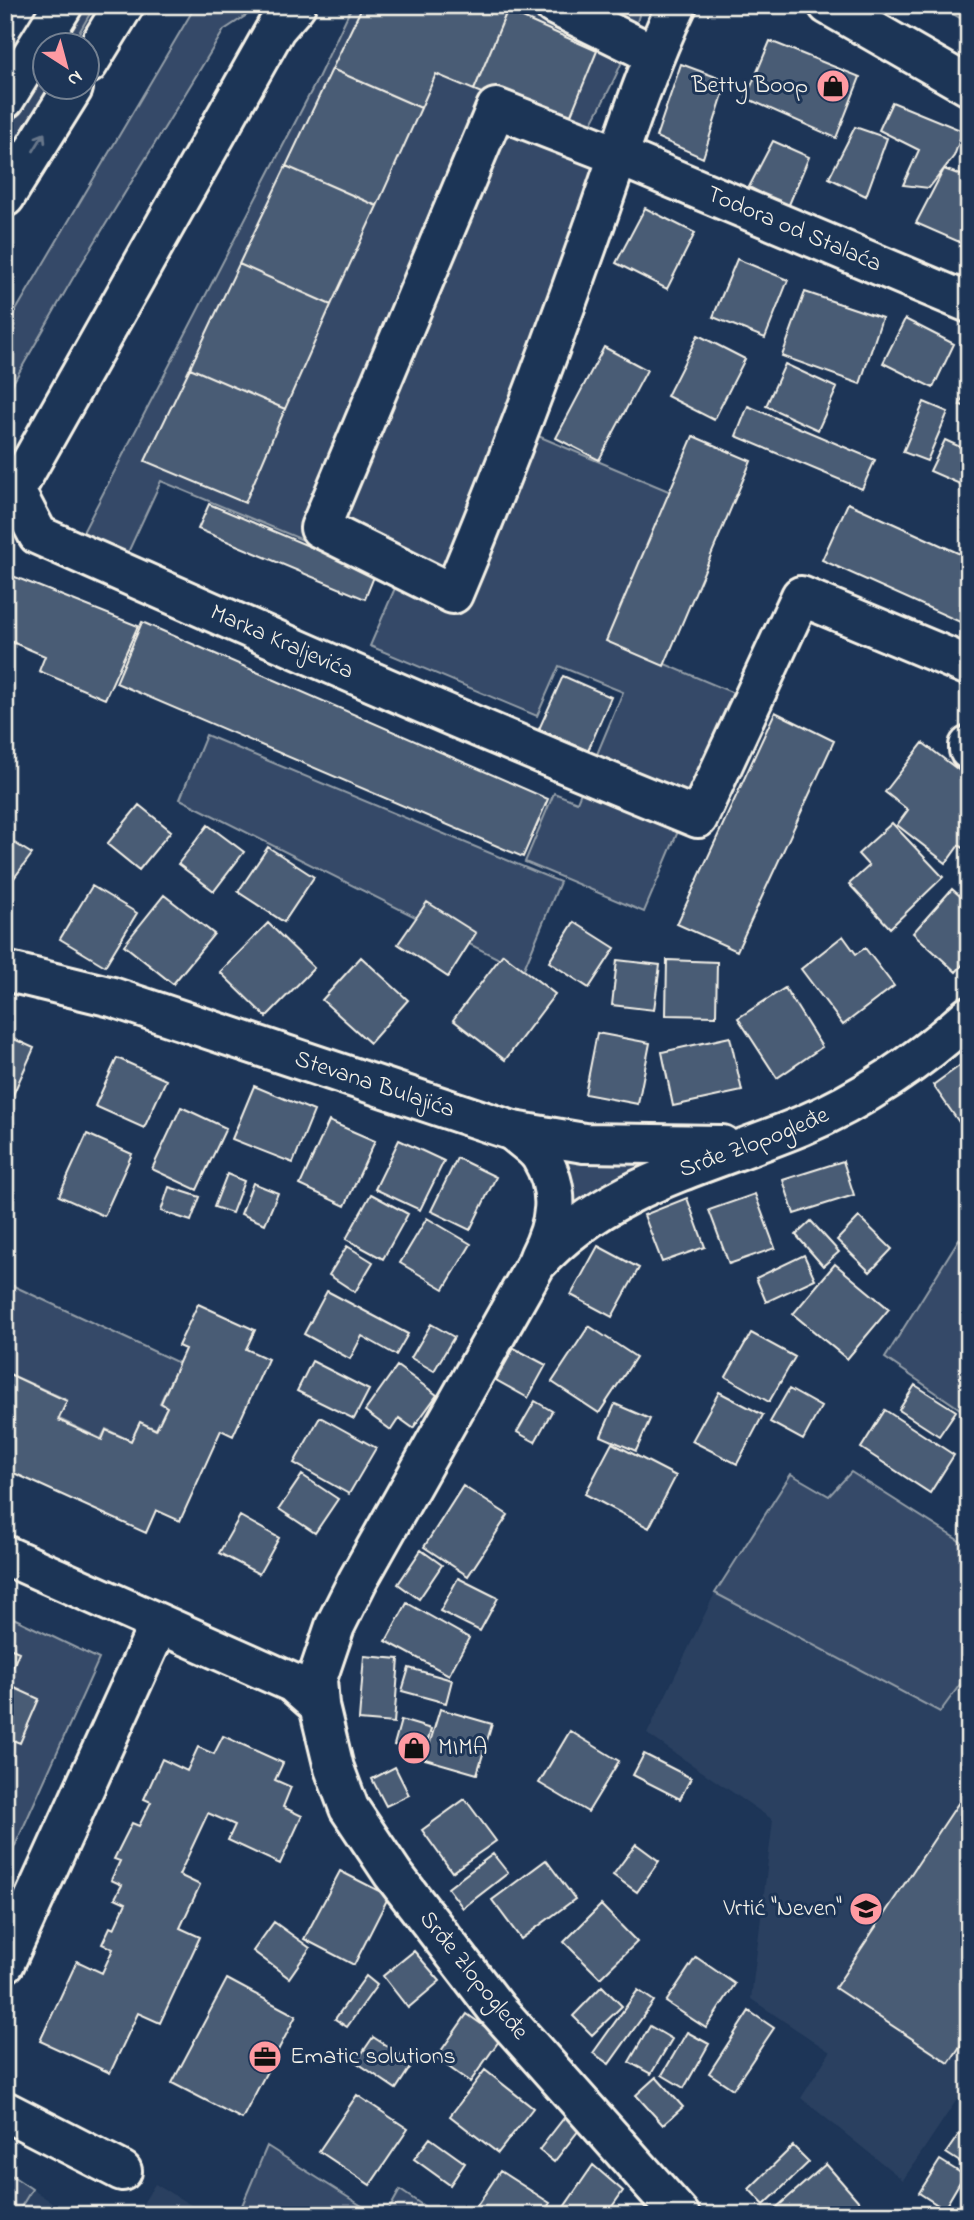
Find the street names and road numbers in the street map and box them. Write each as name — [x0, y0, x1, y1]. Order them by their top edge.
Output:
street label: Todora od Stalaća — [701, 177, 887, 282]
street label: Marka Kraljevića — [204, 596, 359, 689]
street label: Stevana Bulajića — [290, 1042, 459, 1128]
street label: Srđe Zlopogleđe — [674, 1098, 835, 1188]
street label: Srđe Zlopogleđe — [410, 1904, 536, 2048]

